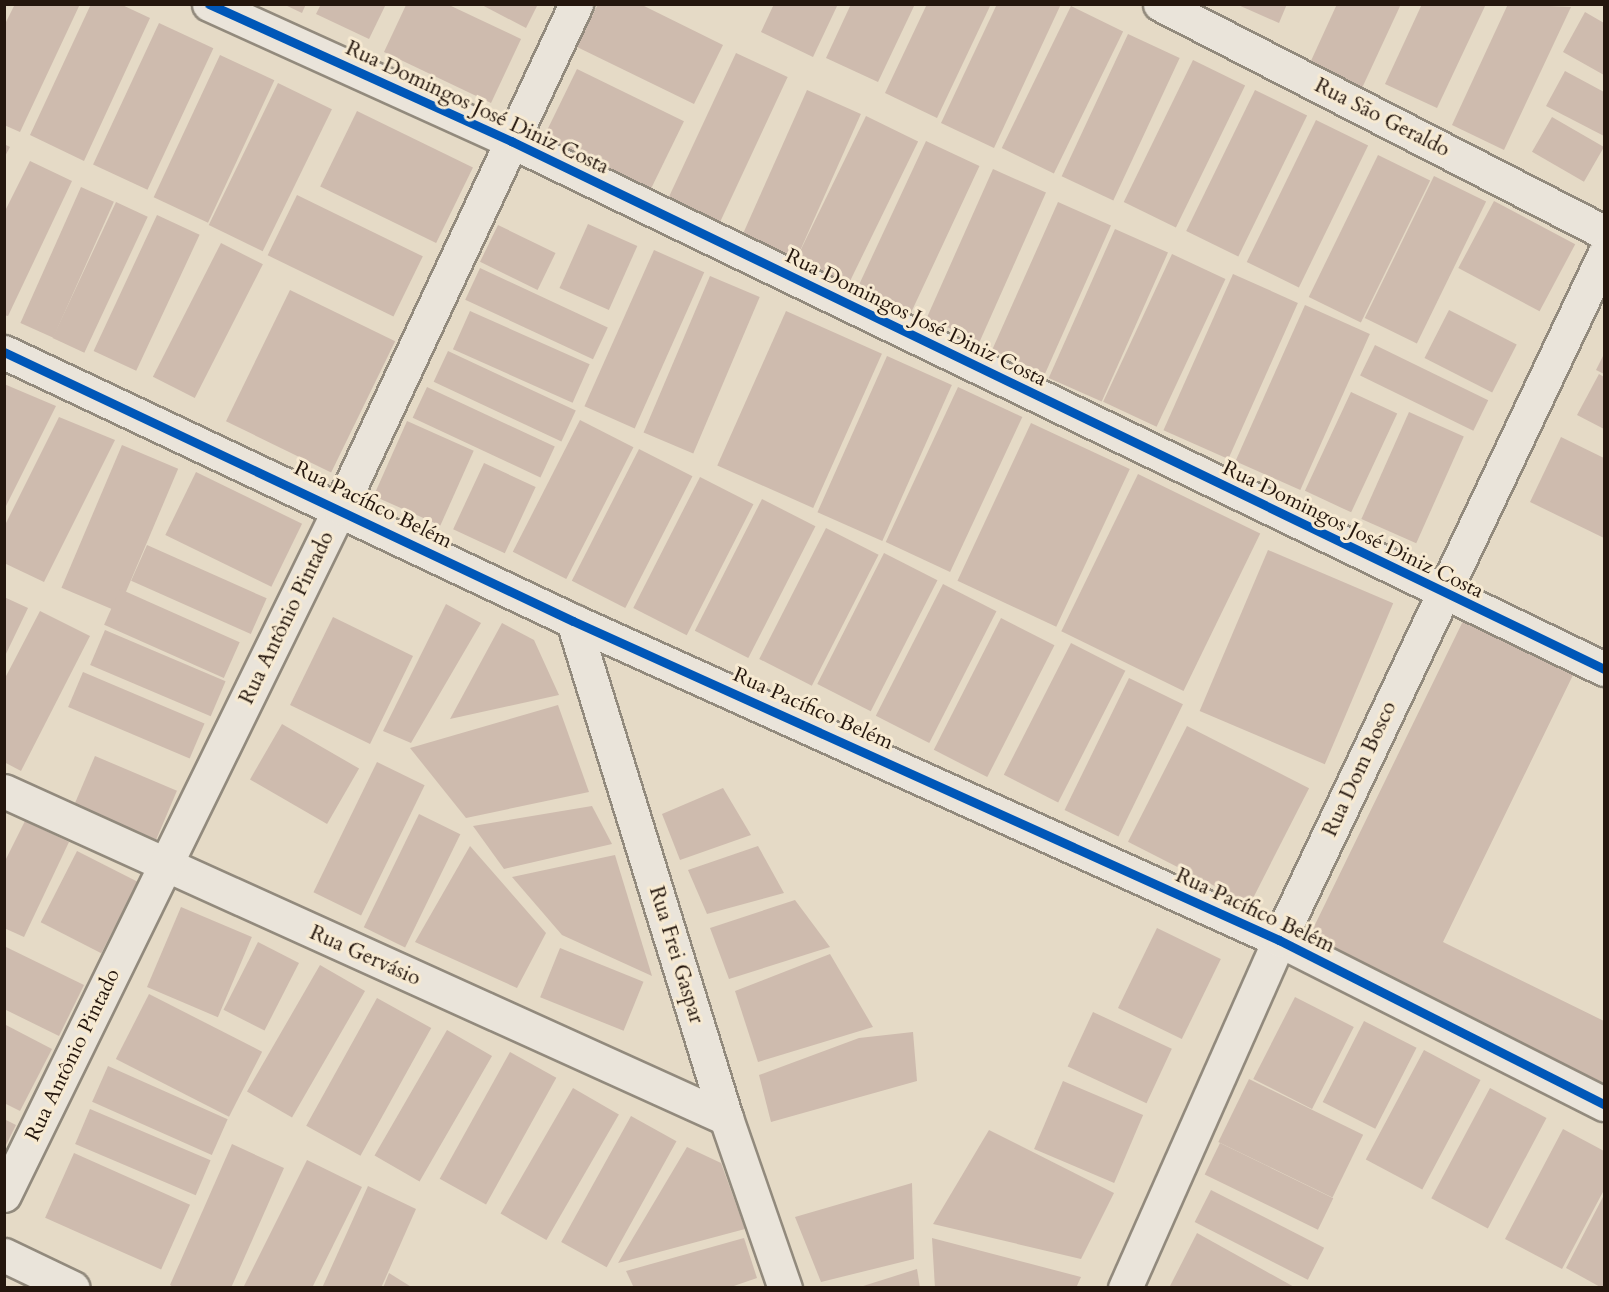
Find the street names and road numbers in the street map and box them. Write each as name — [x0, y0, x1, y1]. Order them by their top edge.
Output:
street label: Rua Domingos José Diniz Costa — [342, 36, 612, 180]
street label: Rua São Geraldo — [1310, 73, 1454, 163]
street label: Rua Domingos José Diniz Costa — [781, 244, 1051, 392]
street label: Rua Pacífico Belém — [290, 456, 456, 554]
street label: Rua Domingos José Diniz Costa — [1218, 456, 1488, 604]
street label: Rua Antônio Pintado — [234, 528, 340, 708]
street label: Rua Pacífico Belém — [729, 662, 897, 756]
street label: Rua Dom Bosco — [1318, 697, 1402, 841]
street label: Rua Pacífico Belém — [1171, 863, 1339, 959]
street label: Rua Frei Gaspar — [643, 883, 709, 1027]
street label: Rua Gervásio — [306, 920, 424, 992]
street label: Rua Antônio Pintado — [20, 965, 126, 1145]

